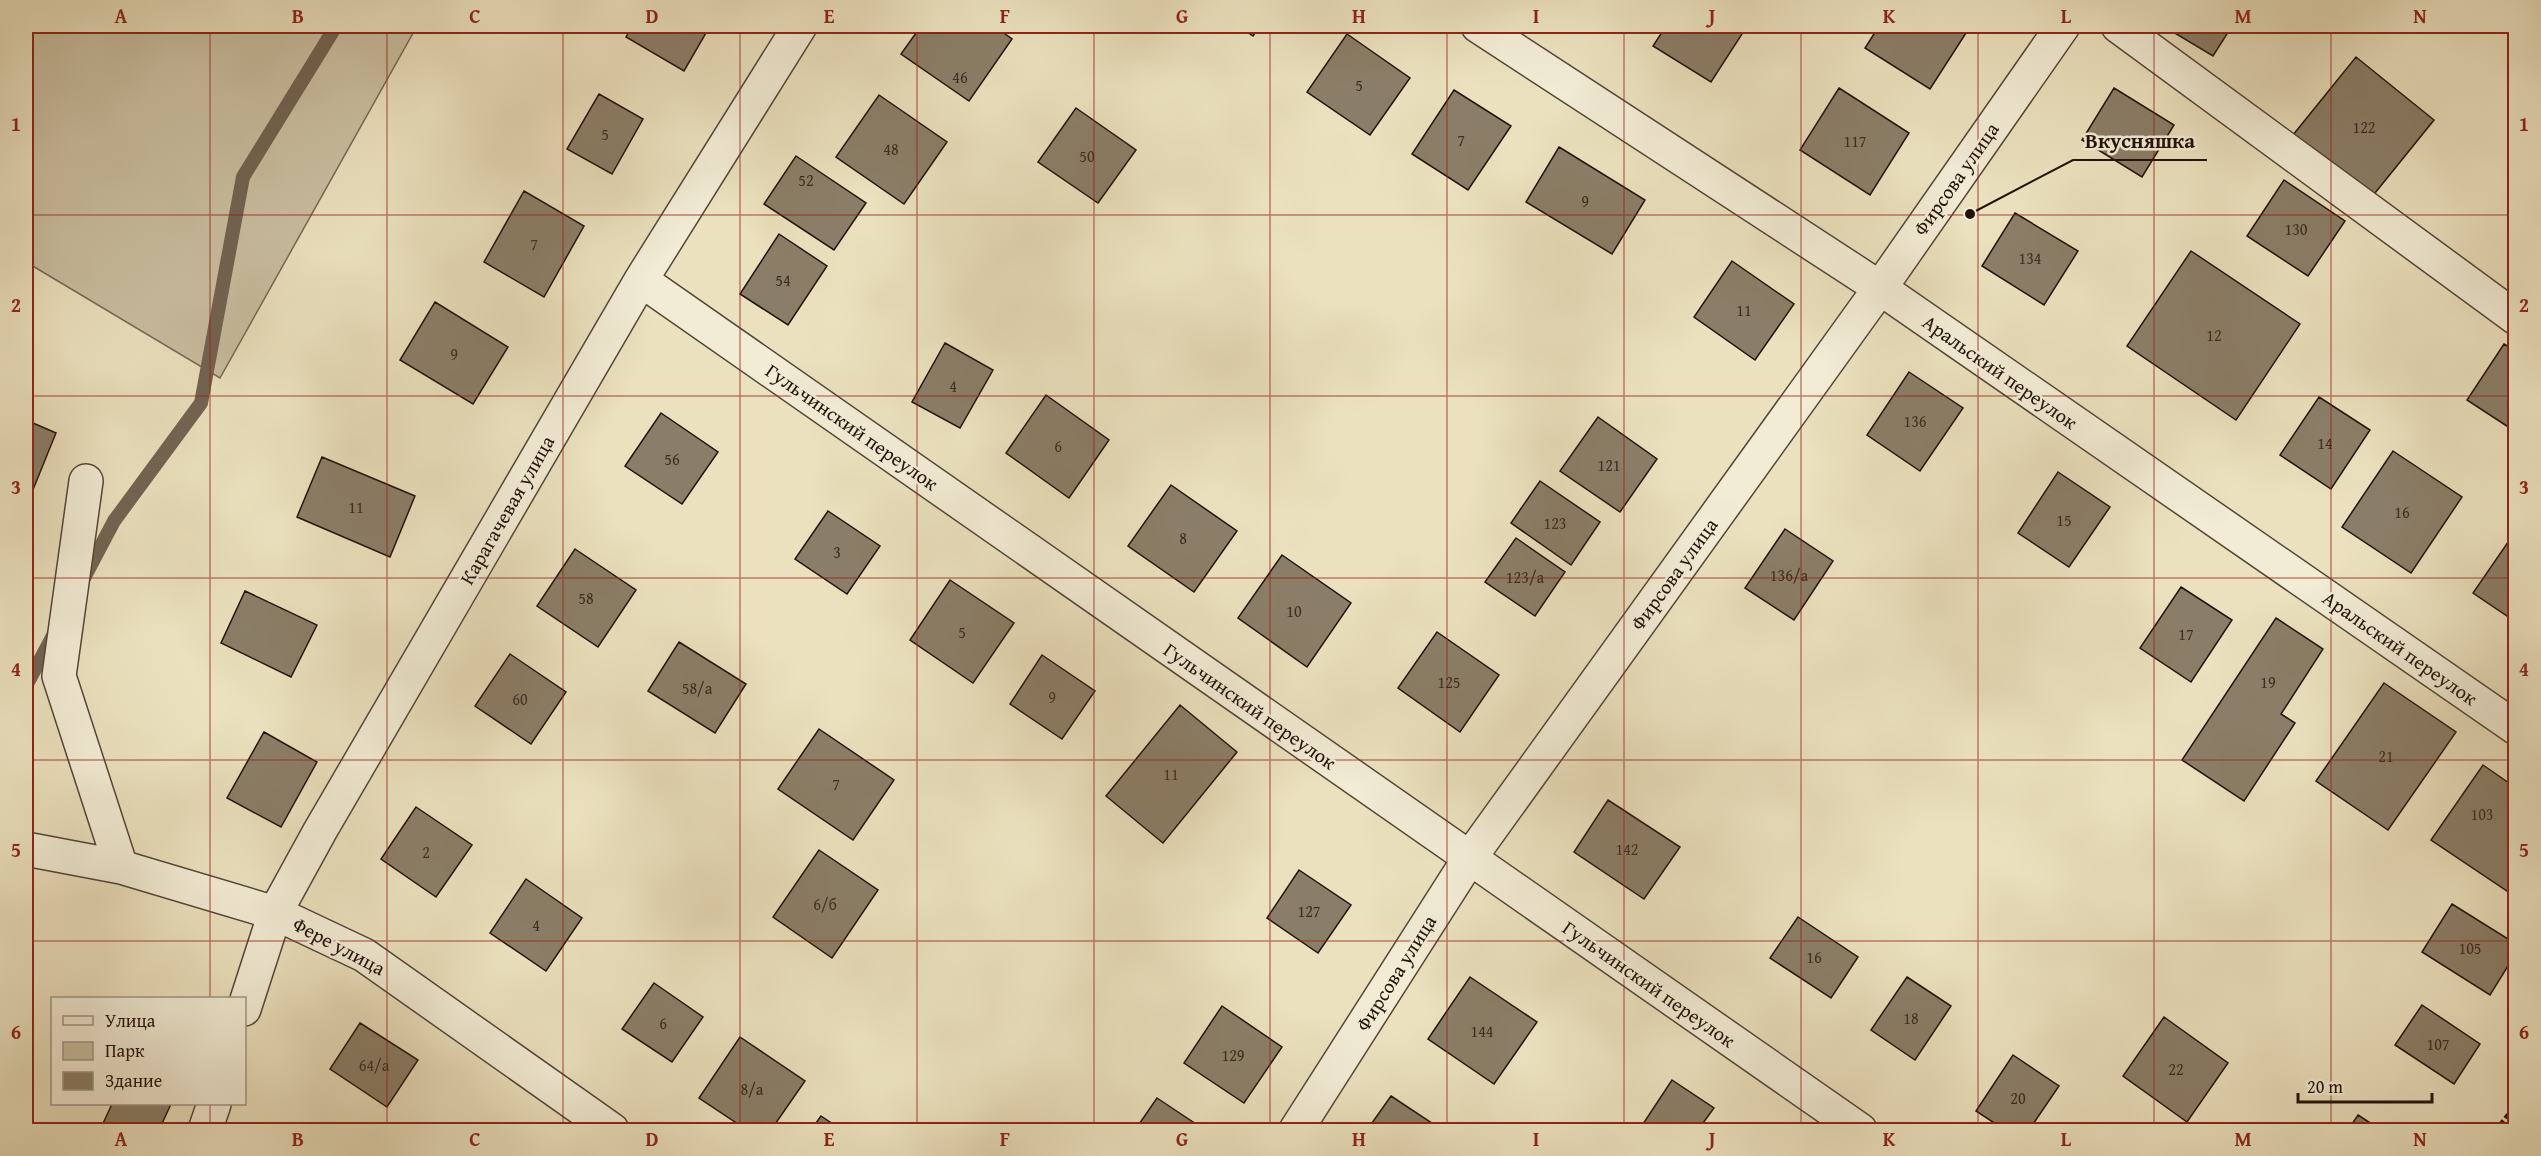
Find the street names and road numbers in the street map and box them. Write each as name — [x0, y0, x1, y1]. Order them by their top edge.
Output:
street label: Фирсова улица — [1906, 116, 2006, 241]
street label: Аральский переулок — [1917, 307, 2084, 436]
street label: Гульчинский переулок — [760, 356, 945, 497]
street label: Карагачевая улица — [452, 429, 561, 590]
street label: Фирсова улица — [1623, 511, 1725, 636]
street label: Аральский переулок — [2317, 583, 2484, 712]
street label: Гульчинский переулок — [1158, 635, 1343, 776]
street label: Фирсова улица — [1348, 908, 1443, 1037]
street label: Фере улица — [288, 909, 391, 982]
street label: Гульчинский переулок — [1557, 913, 1742, 1054]

